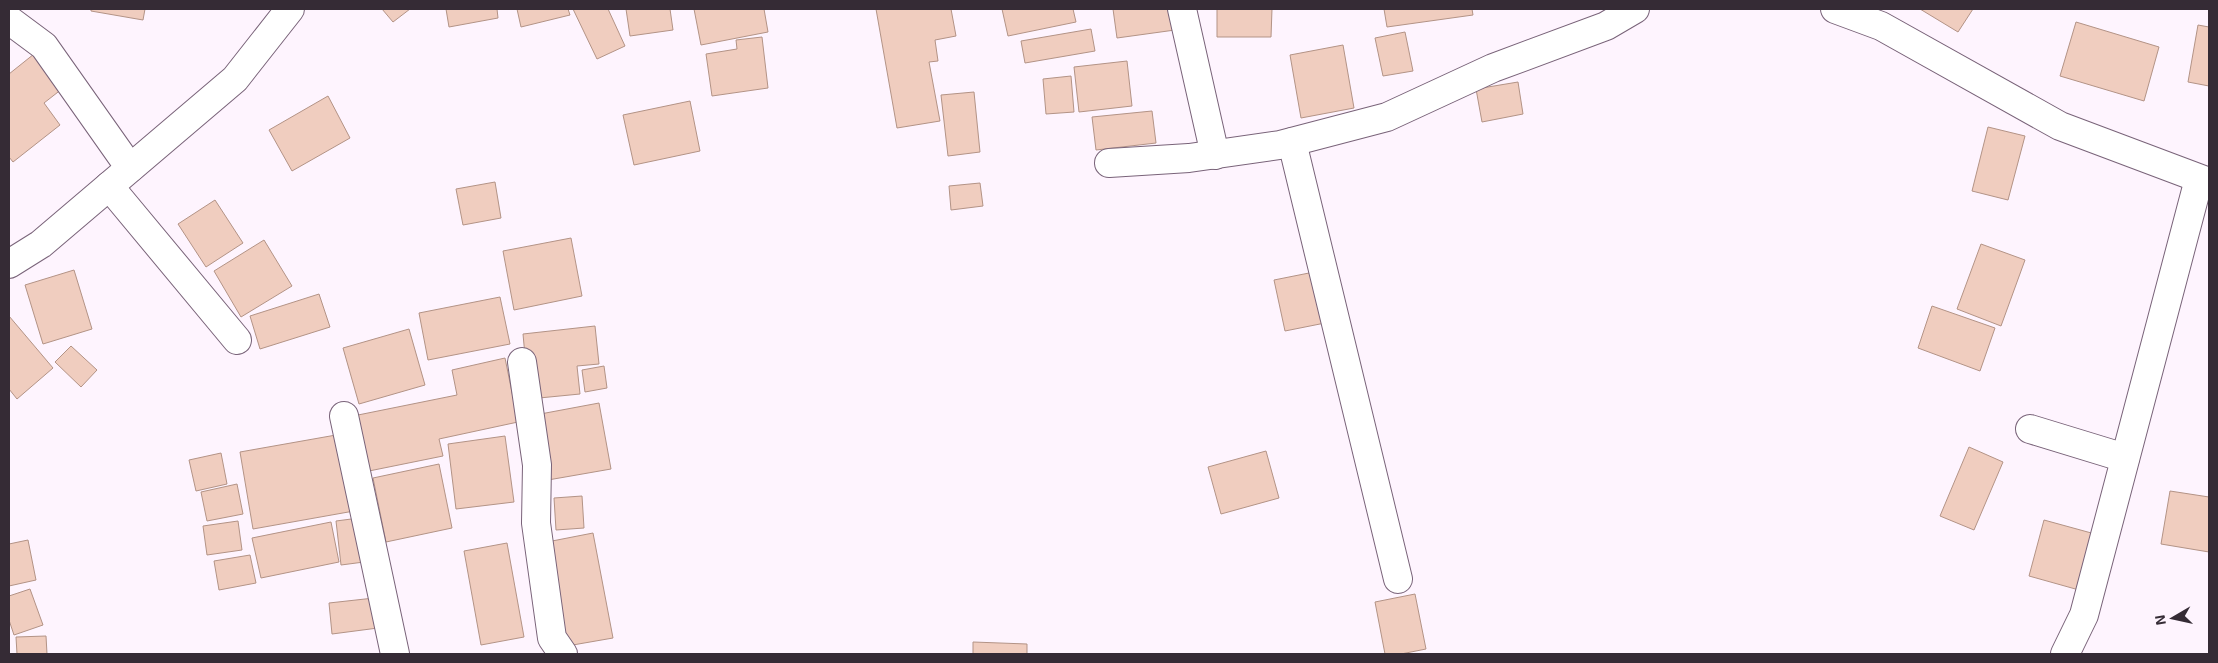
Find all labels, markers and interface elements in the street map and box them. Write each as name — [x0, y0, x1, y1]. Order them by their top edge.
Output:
north arrow — [2148, 593, 2198, 643]
text: N — [2150, 614, 2169, 626]

